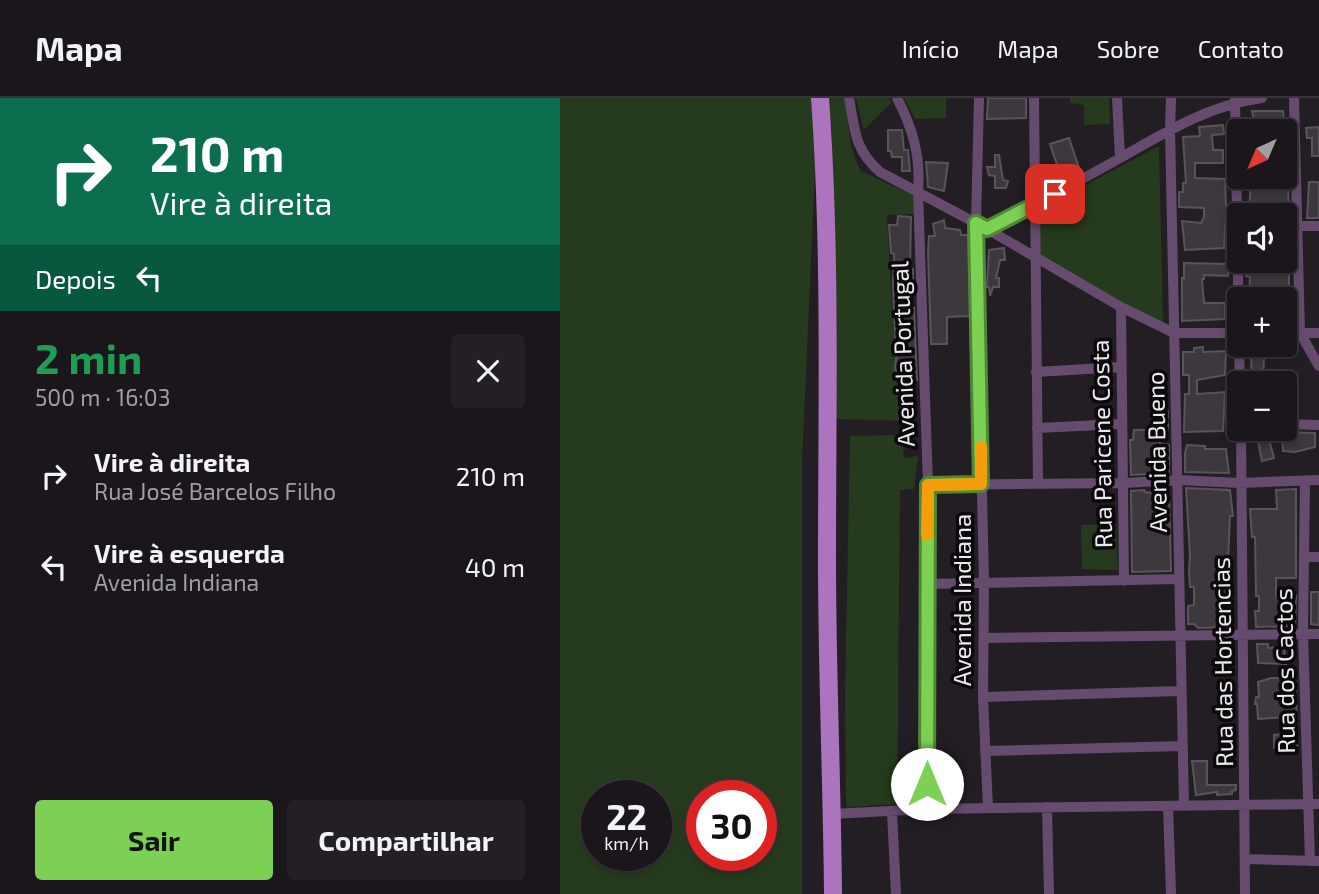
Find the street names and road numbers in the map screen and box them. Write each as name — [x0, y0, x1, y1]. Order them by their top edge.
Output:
street label: Avenida Portugal — [884, 261, 920, 447]
street label: Rua Paricene Costa — [1085, 340, 1117, 548]
street label: Avenida Bueno — [1140, 371, 1172, 533]
street label: Avenida Indiana — [947, 514, 976, 686]
street label: Rua das Hortencias — [1206, 557, 1238, 767]
street label: Rua dos Cactos — [1268, 588, 1300, 754]

